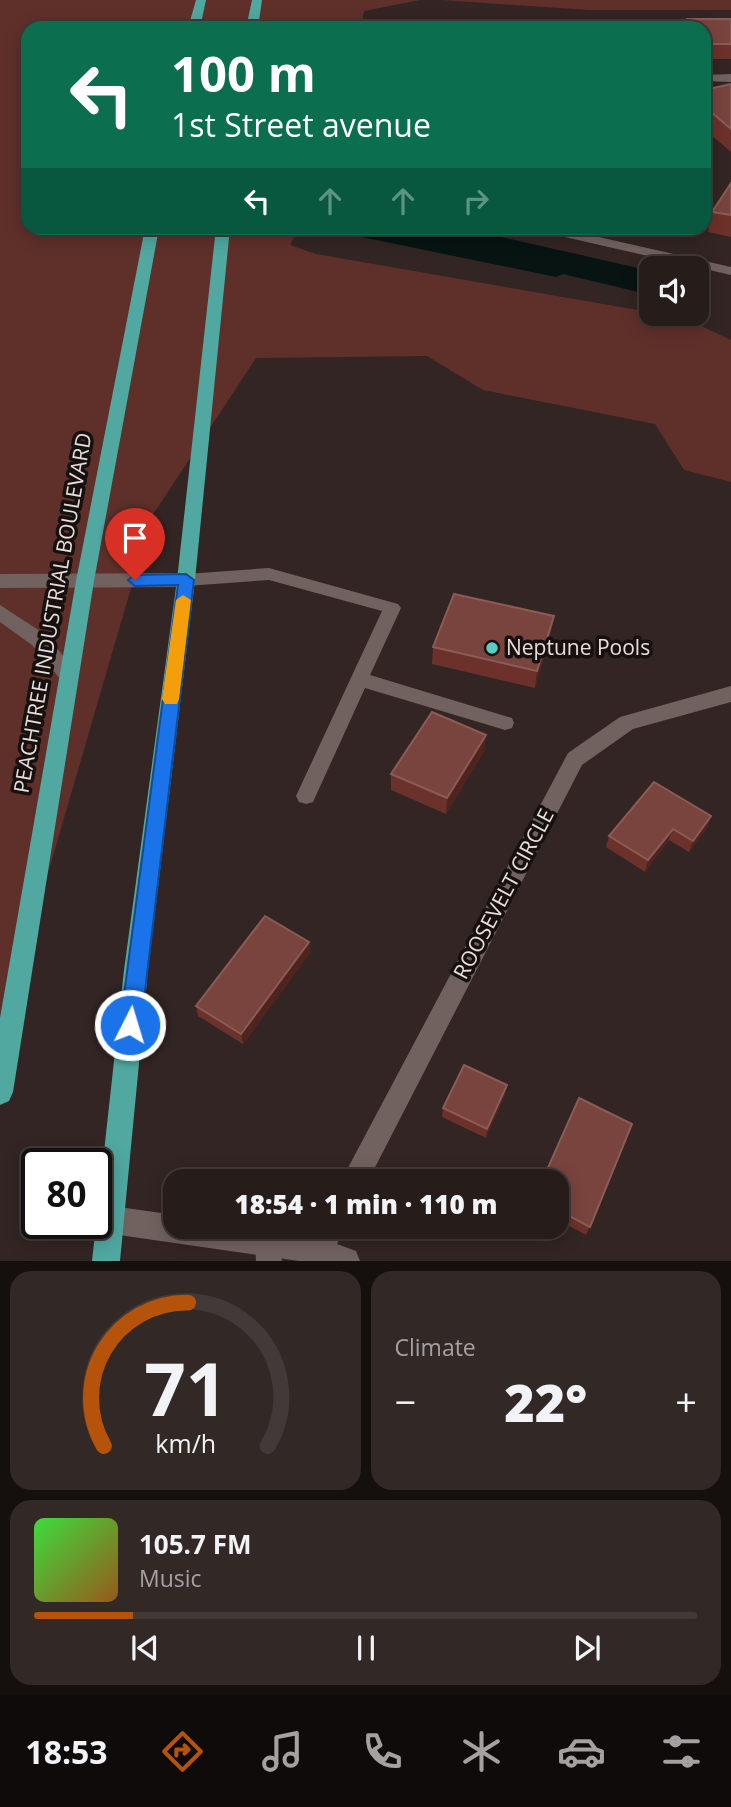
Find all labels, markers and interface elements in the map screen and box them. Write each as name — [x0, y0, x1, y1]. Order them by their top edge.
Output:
text: 100 m — [171, 40, 316, 106]
icon: left — [56, 49, 147, 140]
text: 1st Street avenue — [171, 103, 431, 146]
icon: left — [238, 182, 276, 220]
icon: ahead — [311, 182, 349, 220]
icon: ahead — [384, 182, 422, 220]
icon: right — [457, 182, 495, 220]
map controls — [639, 256, 709, 326]
button: sound — [639, 256, 709, 326]
street label: PEACHTREE INDUSTRIAL BOULEVARD — [7, 431, 98, 795]
pin — [105, 508, 165, 580]
icon: arrive — [116, 519, 154, 557]
place label: Neptune Pools — [506, 633, 650, 661]
marker: Neptune Pools — [484, 640, 500, 656]
street label: ROOSEVELT CIRCLE — [446, 804, 560, 984]
position arrow — [93, 988, 167, 1062]
speed limit sign: 80 — [21, 1148, 112, 1239]
text: 18:54 · 1 min · 110 m — [235, 1186, 497, 1222]
text: Climate — [395, 1331, 476, 1363]
text: 71 — [144, 1339, 227, 1438]
text: 22° — [504, 1366, 587, 1437]
text: − — [395, 1375, 416, 1427]
text: + — [675, 1375, 697, 1427]
text: km/h — [155, 1426, 216, 1460]
text: 105.7 FM — [139, 1526, 251, 1562]
text: Music — [139, 1562, 202, 1594]
icon: previous — [126, 1629, 164, 1667]
icon: pause — [347, 1629, 385, 1667]
icon: next — [568, 1629, 606, 1667]
icon: directions — [158, 1727, 207, 1776]
icon: music — [258, 1727, 307, 1776]
icon: phone — [358, 1727, 407, 1776]
icon: climate — [457, 1727, 506, 1776]
icon: car — [557, 1727, 606, 1776]
icon: filters — [657, 1727, 706, 1776]
text: 18:53 — [25, 1730, 108, 1773]

